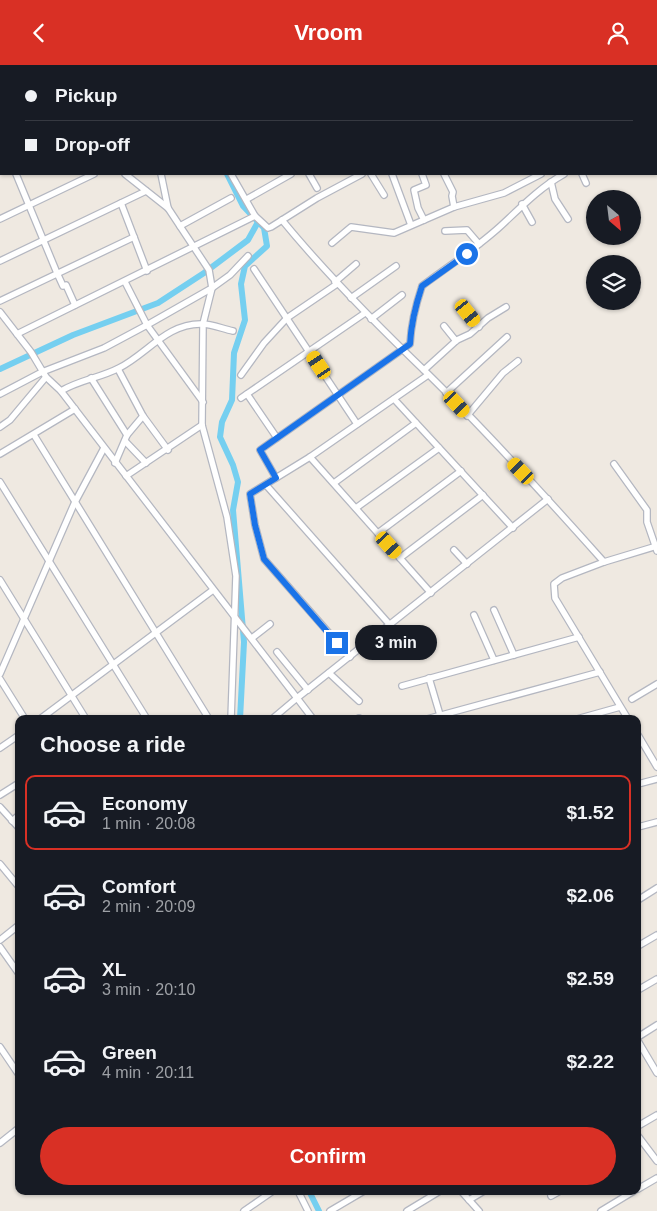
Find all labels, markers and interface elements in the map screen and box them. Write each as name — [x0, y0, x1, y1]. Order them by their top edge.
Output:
icon: back — [25, 19, 53, 47]
icon: person — [604, 19, 632, 47]
text: Vroom — [294, 20, 363, 45]
text: Pickup — [55, 85, 117, 106]
text: Drop-off — [55, 134, 130, 155]
north arrow — [586, 190, 641, 245]
map controls — [586, 190, 641, 310]
route start — [456, 243, 478, 265]
button: layers — [586, 255, 641, 310]
car — [452, 297, 483, 329]
car — [304, 348, 333, 382]
car — [441, 388, 472, 420]
car — [505, 455, 536, 487]
car — [373, 529, 404, 561]
callout: 3 min — [354, 625, 437, 661]
route end — [326, 632, 348, 654]
text: 3 min — [375, 634, 417, 651]
text: Choose a ride — [40, 732, 185, 757]
icon: car — [42, 790, 87, 835]
text: Economy — [102, 793, 188, 814]
text: $1.52 — [566, 802, 614, 823]
text: 1 min · 20:08 — [102, 815, 195, 832]
icon: car — [42, 873, 87, 918]
text: Comfort — [102, 876, 176, 897]
text: $2.06 — [566, 885, 614, 906]
text: 2 min · 20:09 — [102, 898, 195, 915]
icon: car — [42, 956, 87, 1001]
text: XL — [102, 959, 126, 980]
text: $2.59 — [566, 968, 614, 989]
text: 3 min · 20:10 — [102, 981, 195, 998]
icon: car — [42, 1039, 87, 1084]
text: Green — [102, 1042, 157, 1063]
text: $2.22 — [566, 1051, 614, 1072]
text: 4 min · 20:11 — [102, 1064, 194, 1081]
button: Confirm — [40, 1127, 616, 1185]

